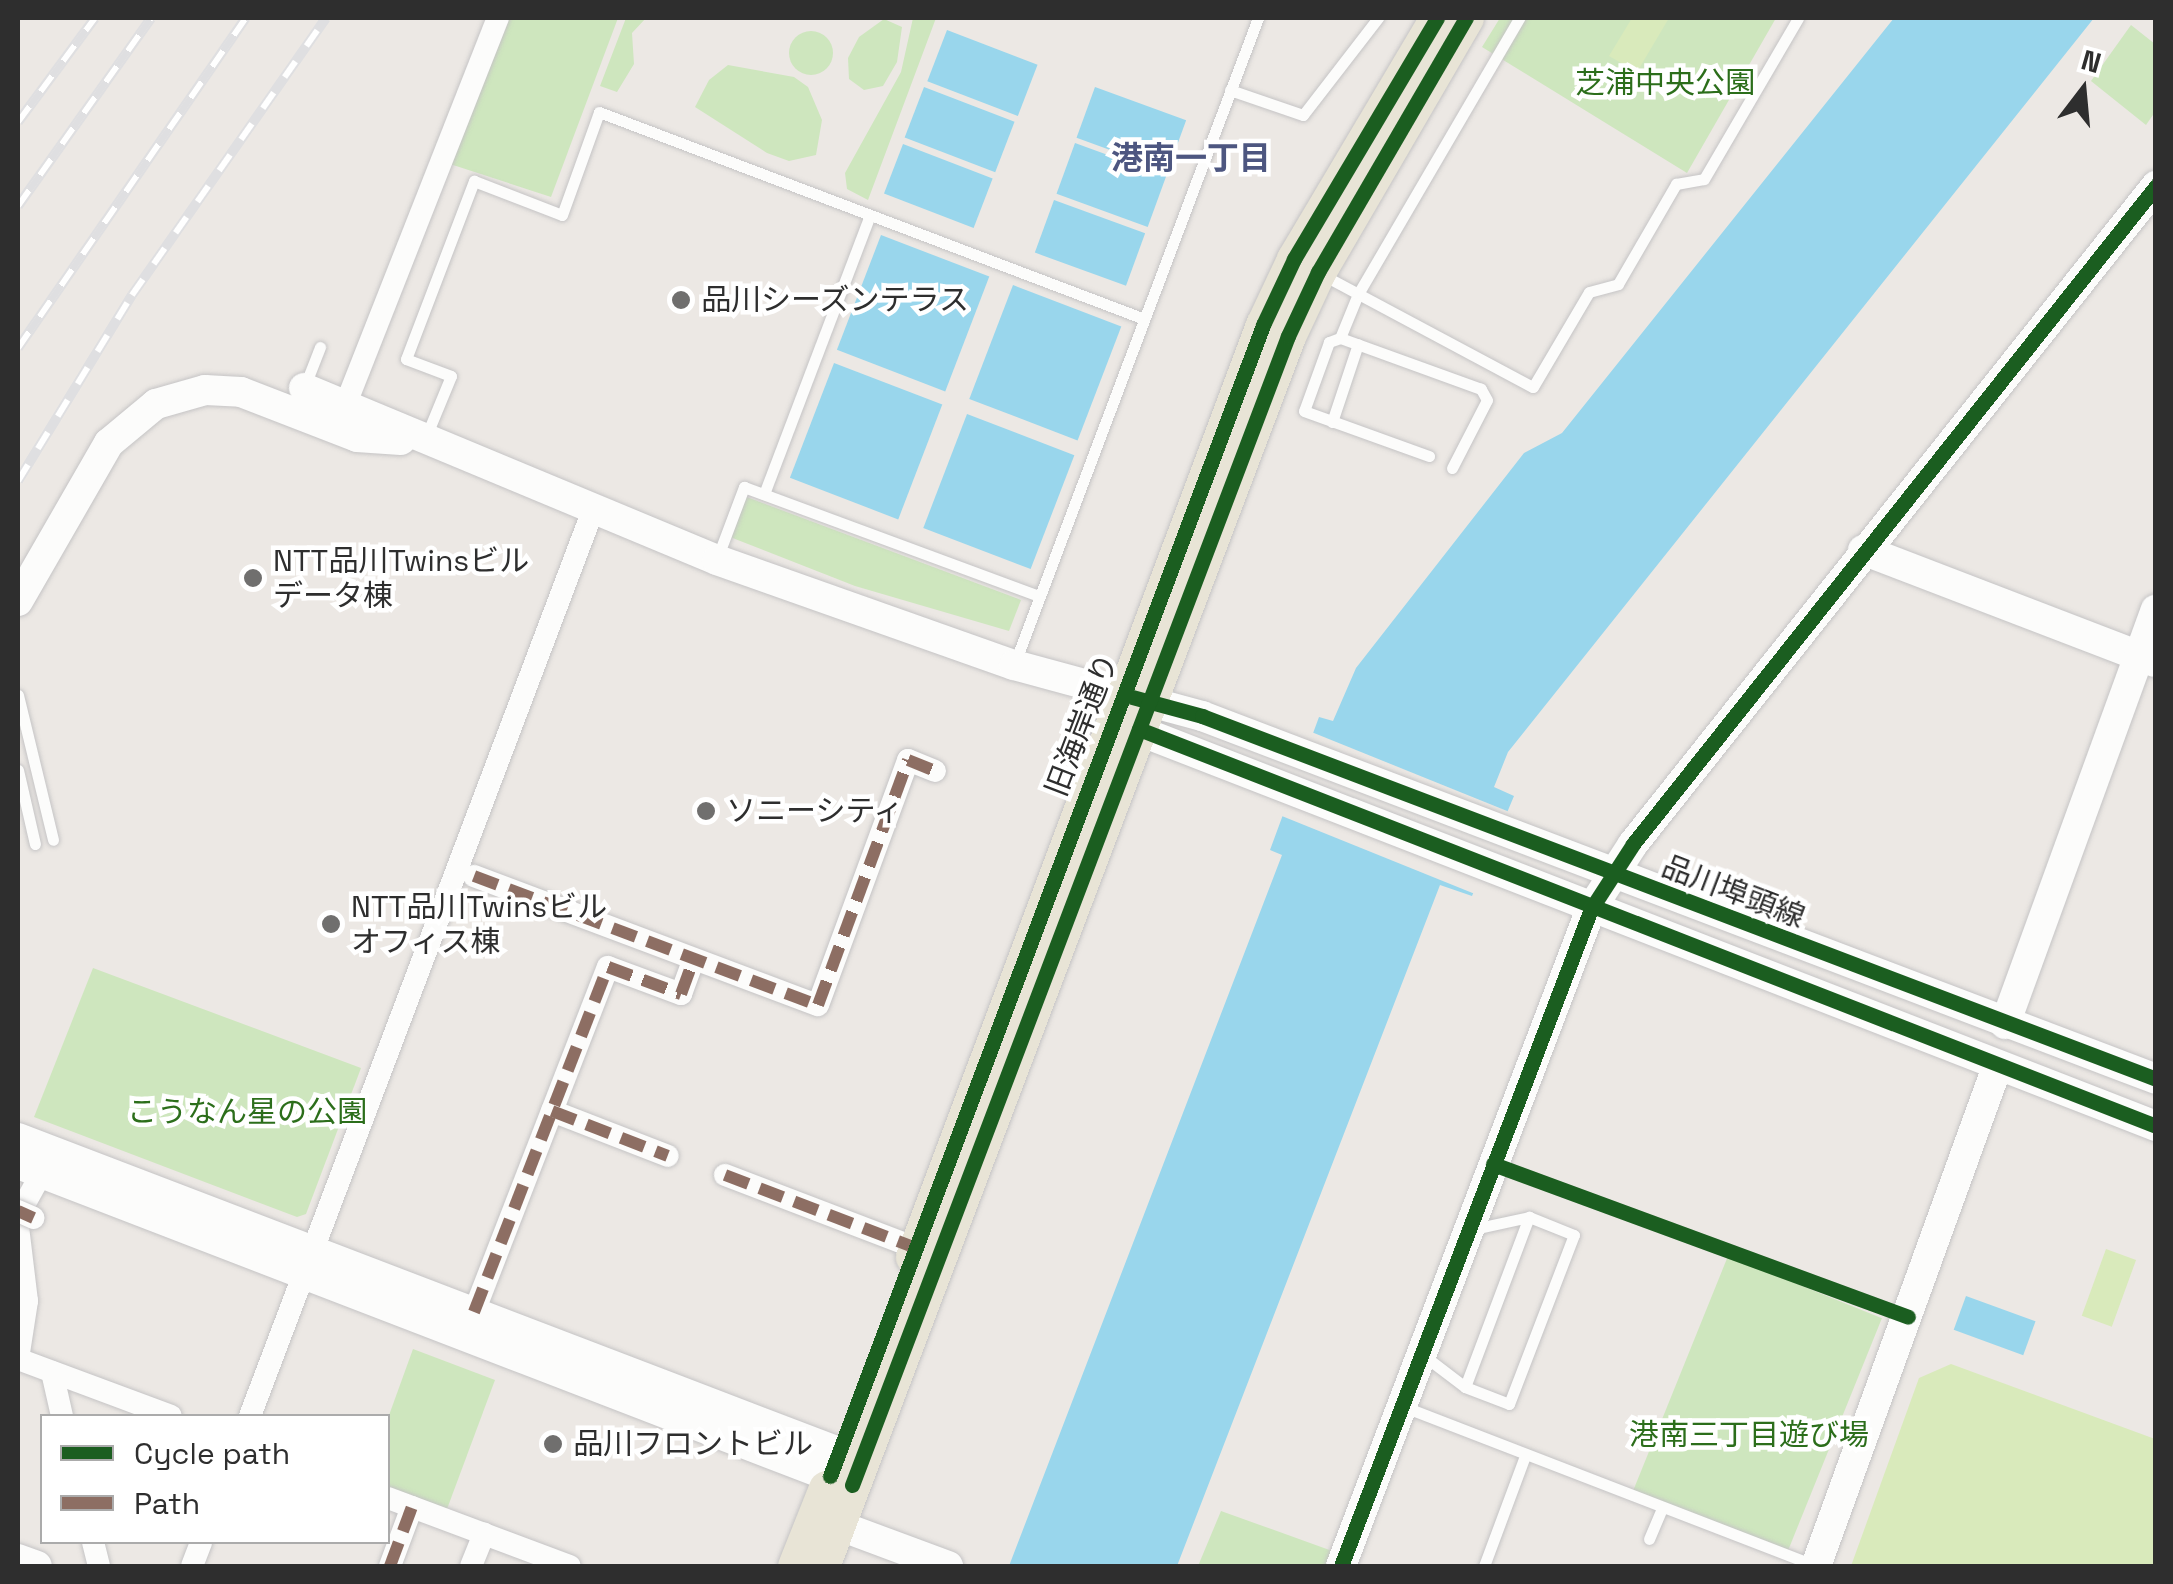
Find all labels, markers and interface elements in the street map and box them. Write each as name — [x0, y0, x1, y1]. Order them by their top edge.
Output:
north arrow — [2033, 40, 2133, 140]
text: N — [2077, 41, 2105, 81]
park label: 芝浦中央公園 — [1575, 65, 1755, 101]
district label: 港南一丁目 — [1111, 139, 1271, 177]
place label: 品川シーズンテラス — [701, 282, 971, 318]
marker: 品川シーズンテラス — [670, 289, 692, 311]
place label: NTT品川Twinsビル データ棟 — [273, 543, 529, 614]
marker: NTT品川Twinsビル データ棟 — [242, 567, 264, 589]
street label: 旧海岸通り — [1038, 649, 1126, 801]
place label: ソニーシティ — [726, 793, 906, 829]
marker: ソニーシティ — [695, 800, 717, 822]
street label: 品川埠頭線 — [1657, 848, 1809, 936]
place label: NTT品川Twinsビル オフィス棟 — [351, 889, 607, 960]
marker: NTT品川Twinsビル オフィス棟 — [320, 913, 342, 935]
park label: こうなん星の公園 — [127, 1094, 367, 1130]
legend — [40, 1414, 390, 1544]
park label: 港南三丁目遊び場 — [1629, 1417, 1869, 1453]
place label: 品川フロントビル — [573, 1426, 813, 1462]
marker: 品川フロントビル — [542, 1433, 564, 1455]
text: Cycle path — [134, 1434, 290, 1473]
text: Path — [134, 1484, 200, 1523]

